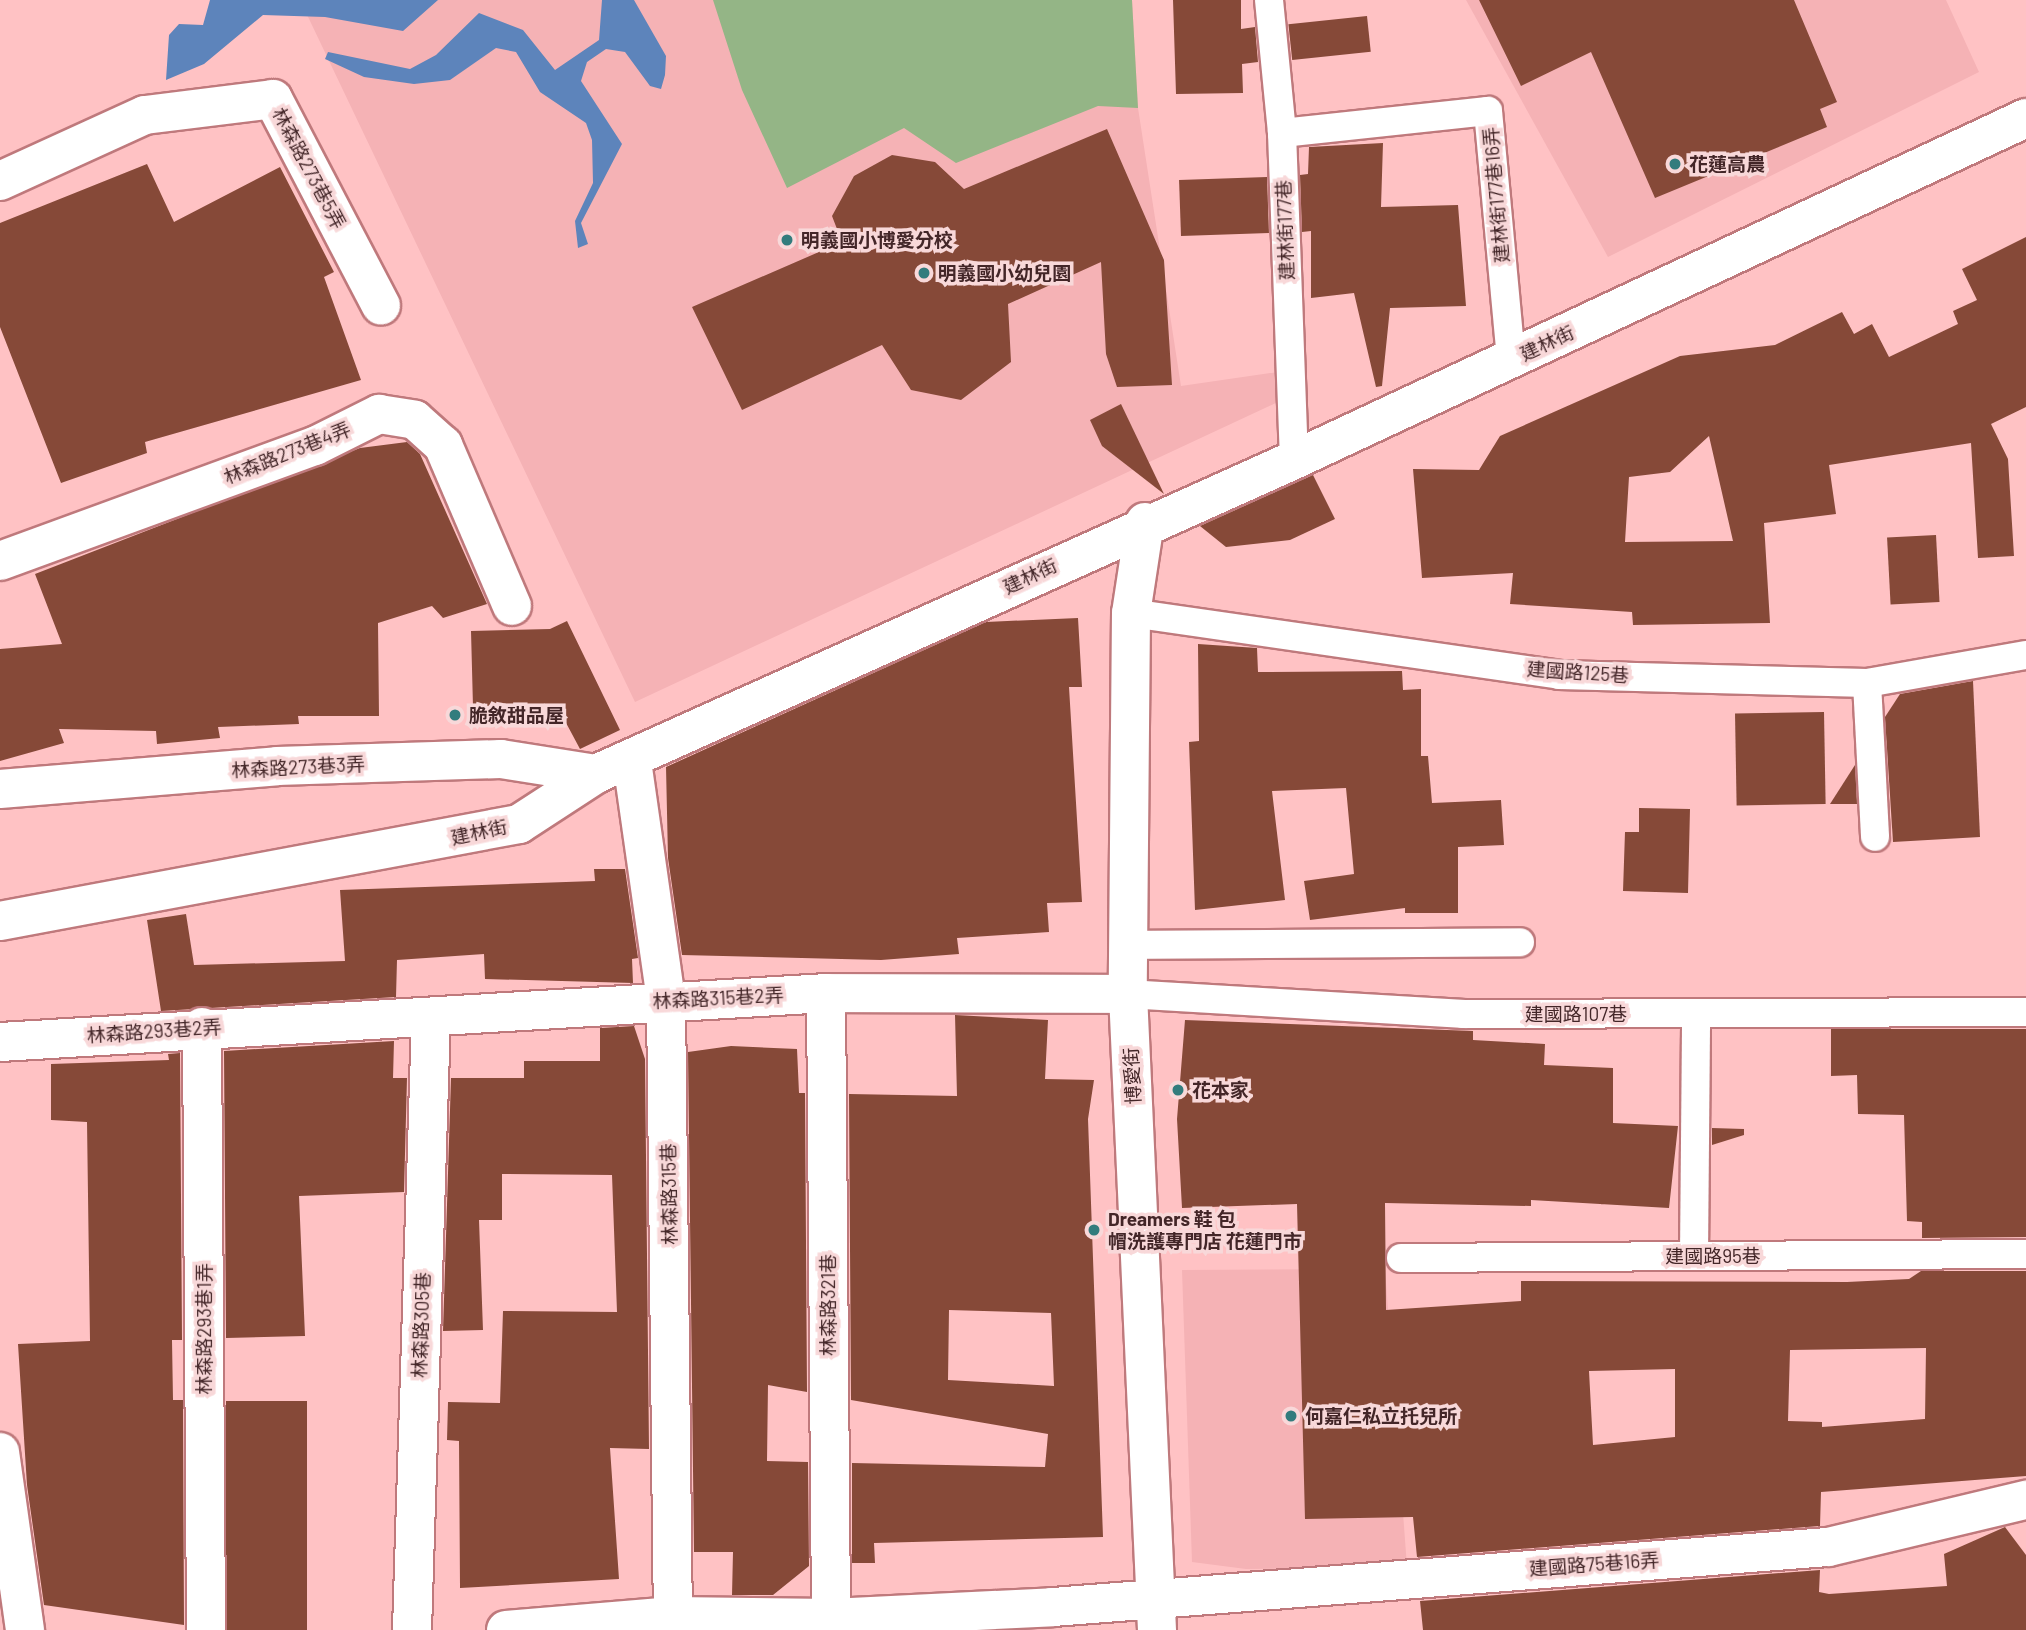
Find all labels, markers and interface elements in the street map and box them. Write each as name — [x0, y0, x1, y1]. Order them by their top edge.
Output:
street label: 林森路273巷5弄 — [268, 104, 350, 232]
street label: 建林街177巷16弄 — [1479, 126, 1513, 264]
place label: 花蓮高農 — [1689, 153, 1765, 175]
marker: 花蓮高農 — [1667, 156, 1683, 172]
street label: 建林街177巷 — [1272, 179, 1298, 281]
place label: 明義國小博愛分校 — [801, 229, 953, 251]
marker: 明義國小博愛分校 — [779, 232, 795, 248]
place label: 明義國小幼兒園 — [938, 262, 1071, 284]
marker: 明義國小幼兒園 — [916, 265, 932, 281]
street label: 建林街 — [1516, 321, 1578, 365]
street label: 林森路273巷4弄 — [220, 417, 354, 489]
street label: 建林街 — [999, 554, 1061, 598]
street label: 建國路125巷 — [1526, 657, 1630, 687]
place label: 脆敘甜品屋 — [469, 704, 564, 726]
marker: 脆敘甜品屋 — [447, 707, 463, 723]
street label: 林森路273巷3弄 — [231, 752, 365, 782]
street label: 建林街 — [449, 815, 509, 849]
street label: 林森路315巷2弄 — [652, 983, 784, 1013]
street label: 建國路107巷 — [1525, 1003, 1627, 1025]
street label: 林森路293巷2弄 — [86, 1015, 222, 1047]
street label: 博愛街 — [1119, 1047, 1145, 1105]
place label: 花本家 — [1192, 1079, 1249, 1101]
marker: 花本家 — [1170, 1082, 1186, 1098]
street label: 林森路315巷 — [657, 1143, 681, 1245]
place label: Dreamers 鞋 包 帽洗護專門店 花蓮門市 — [1108, 1208, 1302, 1252]
marker: Dreamers 鞋 包 帽洗護專門店 花蓮門市 — [1086, 1222, 1102, 1238]
street label: 建國路95巷 — [1665, 1245, 1761, 1267]
street label: 林森路321巷 — [817, 1254, 839, 1356]
street label: 林森路293巷1弄 — [193, 1263, 215, 1395]
street label: 林森路305巷 — [408, 1271, 434, 1379]
place label: 何嘉仁私立托兒所 — [1305, 1405, 1457, 1427]
marker: 何嘉仁私立托兒所 — [1283, 1408, 1299, 1424]
street label: 建國路75巷16弄 — [1528, 1548, 1660, 1580]

